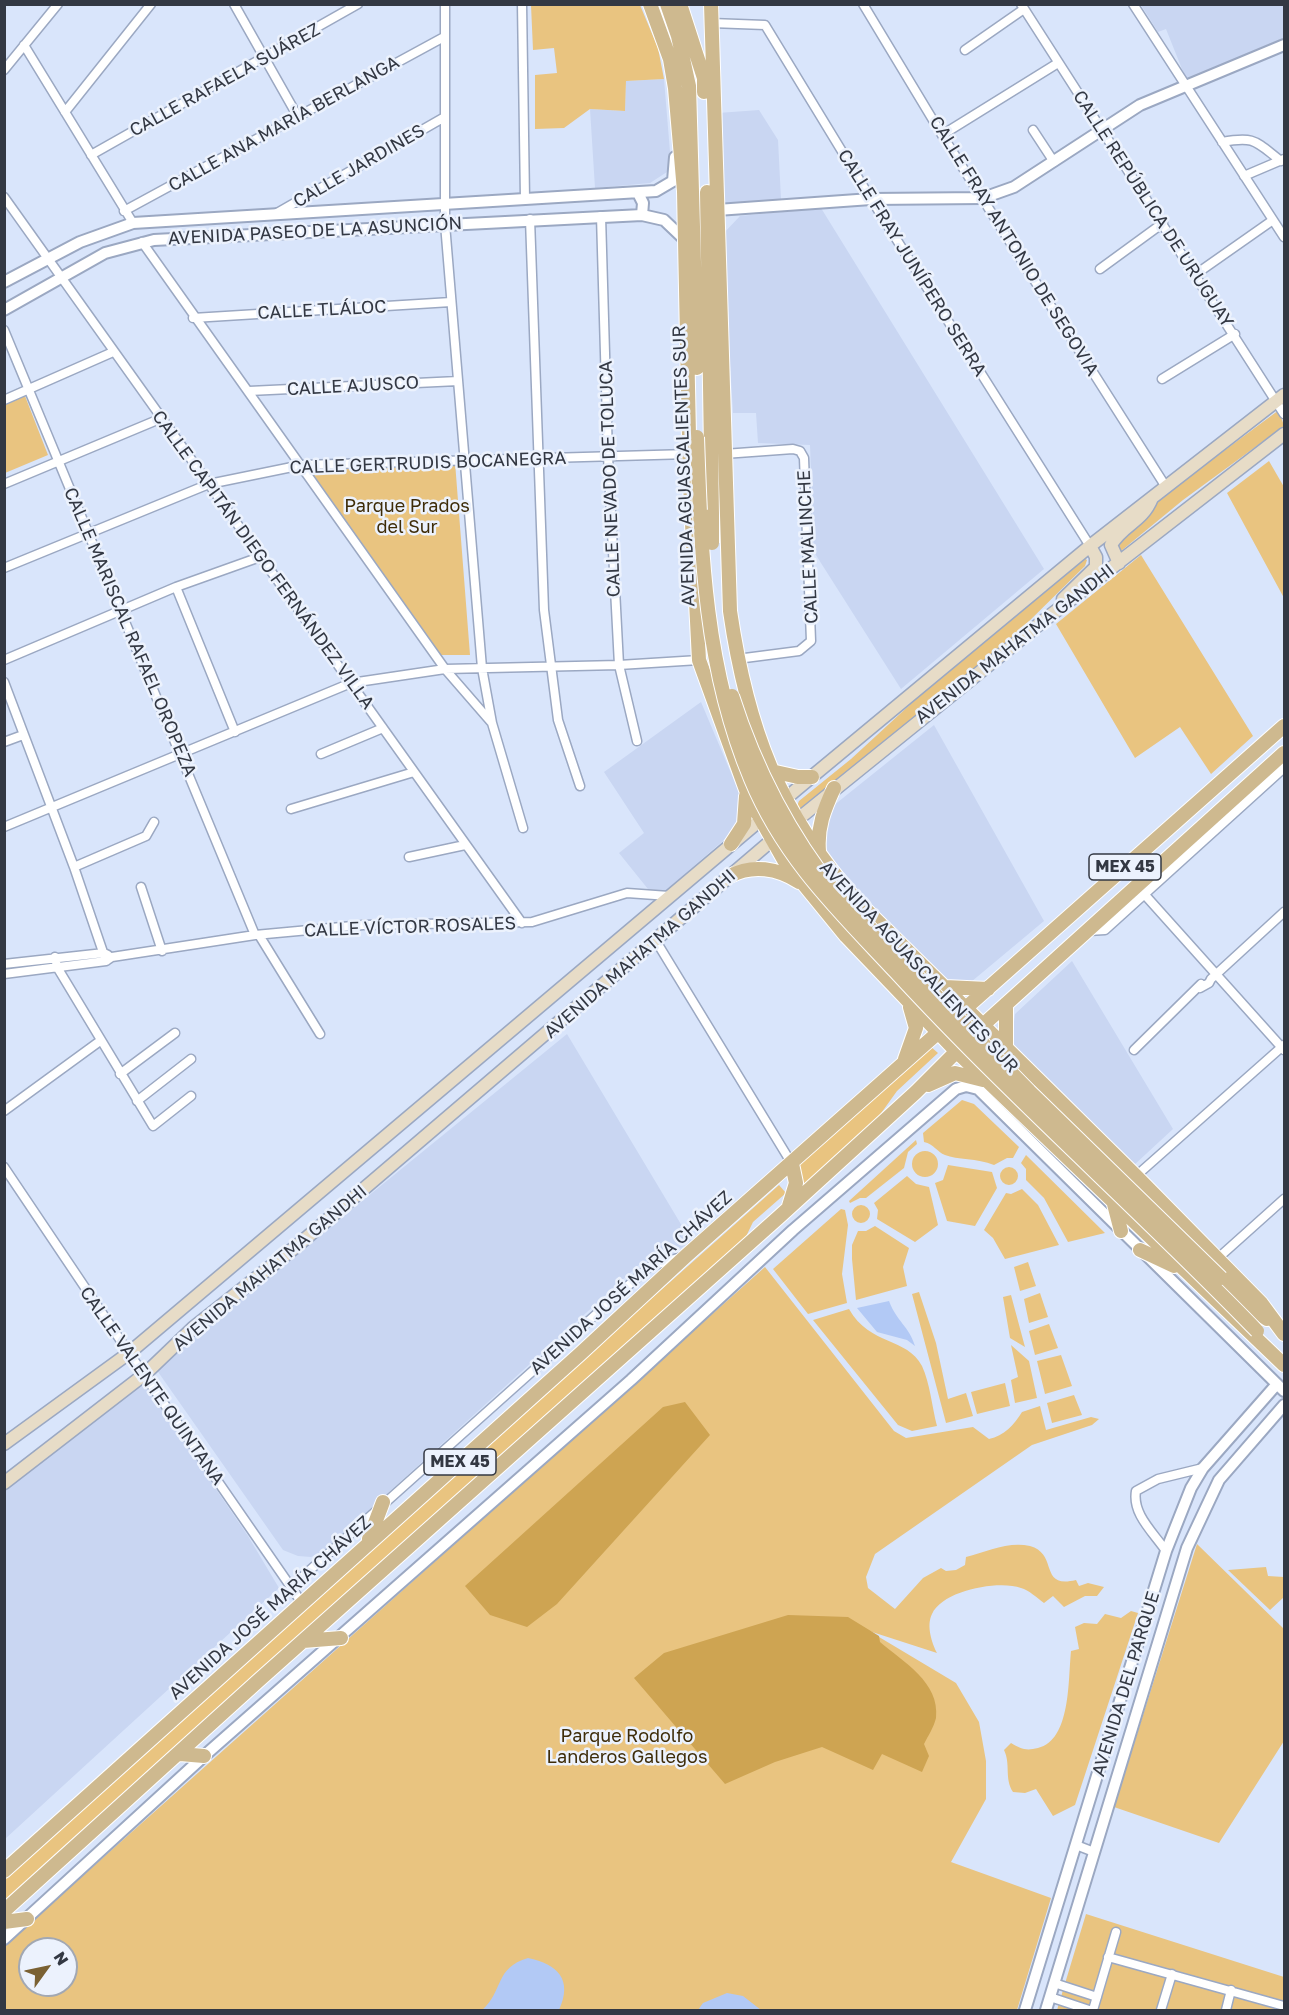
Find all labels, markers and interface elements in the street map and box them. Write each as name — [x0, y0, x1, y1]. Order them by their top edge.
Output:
street label: CALLE RAFAELA SUÁREZ — [126, 19, 324, 141]
street label: CALLE ANA MARÍA BERLANGA — [165, 51, 403, 197]
street label: CALLE REPÚBLICA DE URUGUAY — [1068, 87, 1238, 331]
street label: CALLE FRAY ANTONIO DE SEGOVIA — [925, 112, 1103, 380]
street label: CALLE JARDINES — [289, 120, 429, 212]
street label: CALLE FRAY JUNÍPERO SERRA — [833, 146, 991, 380]
street label: AVENIDA PASEO DE LA ASUNCIÓN — [167, 213, 463, 249]
street label: CALLE TLÁLOC — [257, 296, 387, 324]
street label: AVENIDA AGUASCALIENTES SUR — [668, 325, 700, 607]
street label: CALLE NEVADO DE TOLUCA — [595, 360, 625, 598]
street label: CALLE AJUSCO — [286, 372, 420, 400]
street label: CALLE CAPITÁN DIEGO FERNÁNDEZ VILLA — [147, 406, 379, 714]
street label: CALLE GERTRUDIS BOCANEGRA — [289, 447, 567, 479]
street label: CALLE MALINCHE — [793, 470, 823, 624]
street label: CALLE MARISCAL RAFAEL OROPEZA — [59, 484, 201, 780]
park label: Parque Prados del Sur — [344, 495, 470, 538]
street label: AVENIDA MAHATMA GANDHI — [911, 560, 1119, 728]
road number: MEX 45 — [1089, 854, 1161, 880]
street label: AVENIDA AGUASCALIENTES SUR — [815, 857, 1023, 1077]
street label: AVENIDA MAHATMA GANDHI — [540, 865, 740, 1043]
street label: CALLE VÍCTOR ROSALES — [304, 913, 516, 941]
street label: AVENIDA MAHATMA GANDHI — [169, 1180, 371, 1356]
street label: AVENIDA JOSÉ MARÍA CHÁVEZ — [526, 1187, 736, 1379]
street label: CALLE VALENTE QUINTANA — [75, 1283, 229, 1489]
road number: MEX 45 — [424, 1449, 496, 1475]
street label: AVENIDA JOSÉ MARÍA CHÁVEZ — [165, 1512, 375, 1704]
street label: AVENIDA DEL PARQUE — [1088, 1589, 1164, 1779]
park label: Parque Rodolfo Landeros Gallegos — [547, 1725, 707, 1768]
north arrow — [18, 1937, 78, 1997]
text: N — [50, 1948, 73, 1969]

